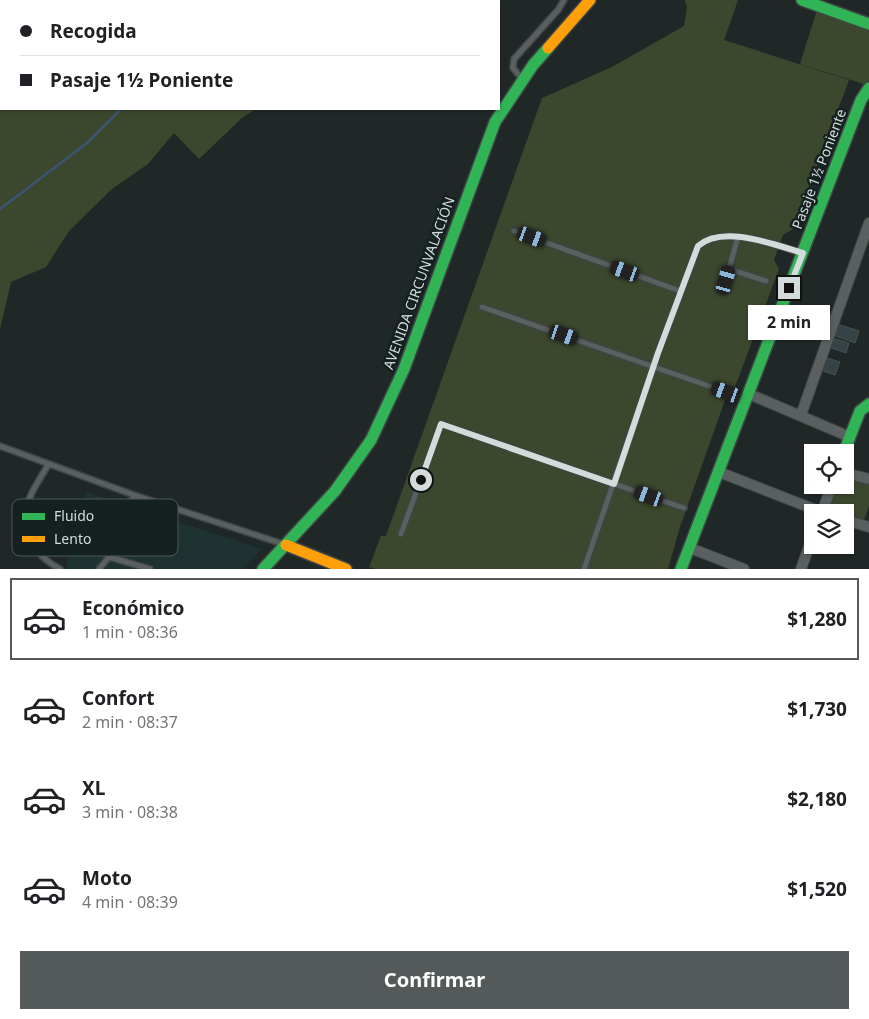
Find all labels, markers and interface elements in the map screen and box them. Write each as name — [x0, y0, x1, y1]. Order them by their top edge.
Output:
text: Recogida — [50, 18, 137, 44]
text: Pasaje 1½ Poniente — [50, 67, 233, 93]
street label: Pasaje 1½ Poniente — [787, 106, 850, 232]
street label: AVENIDA CIRCUNVALACIÓN — [378, 194, 459, 372]
car — [515, 225, 548, 249]
car — [608, 259, 641, 283]
car — [714, 264, 737, 296]
route end — [778, 277, 800, 299]
callout: 2 min — [748, 306, 830, 340]
text: 2 min — [767, 311, 811, 333]
car — [547, 323, 580, 347]
car — [709, 380, 742, 404]
map controls — [804, 444, 854, 554]
button: locate — [804, 444, 854, 494]
route start — [410, 469, 432, 491]
car — [632, 484, 665, 508]
legend — [12, 499, 178, 556]
button: layers — [804, 504, 854, 554]
text: Fluido — [54, 506, 94, 525]
text: Lento — [54, 529, 91, 548]
text: Económico — [82, 595, 184, 621]
icon: car — [22, 597, 67, 642]
text: $1,280 — [787, 606, 847, 632]
text: 1 min · 08:36 — [82, 621, 178, 643]
text: Confort — [82, 685, 154, 711]
icon: car — [22, 687, 67, 732]
text: $1,730 — [787, 696, 847, 722]
text: 2 min · 08:37 — [82, 711, 178, 733]
text: XL — [82, 775, 105, 801]
icon: car — [22, 777, 67, 822]
text: $2,180 — [787, 786, 847, 812]
text: 3 min · 08:38 — [82, 801, 178, 823]
text: Moto — [82, 865, 132, 891]
icon: car — [22, 867, 67, 912]
text: $1,520 — [787, 876, 847, 902]
text: 4 min · 08:39 — [82, 891, 178, 913]
button: Confirmar — [20, 951, 849, 1009]

